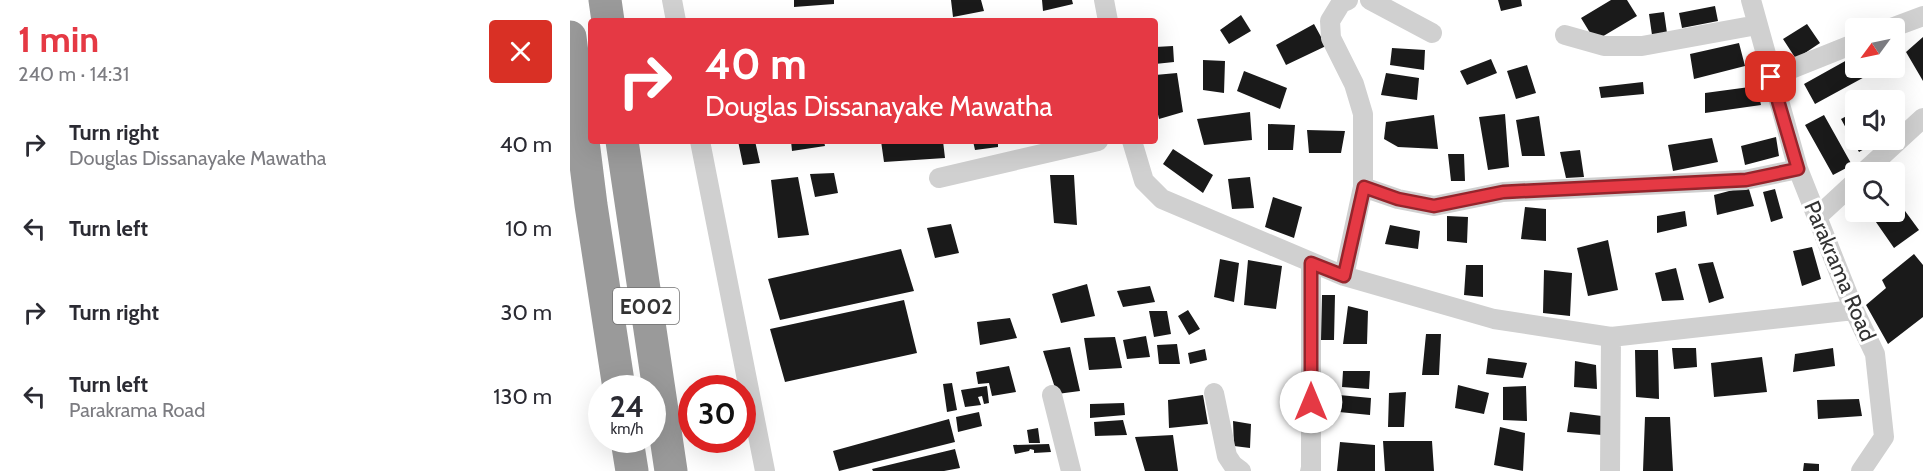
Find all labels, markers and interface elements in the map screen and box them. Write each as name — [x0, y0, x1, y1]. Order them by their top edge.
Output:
text: 1 min — [18, 17, 99, 61]
north arrow — [1845, 18, 1905, 78]
map controls — [1845, 18, 1905, 222]
button: close — [489, 20, 552, 83]
text: 40 m — [705, 38, 807, 90]
icon: right — [606, 42, 684, 120]
pin — [1745, 51, 1796, 102]
icon: arrive — [1754, 60, 1787, 93]
text: 240 m · 14:31 — [18, 62, 129, 86]
text: Douglas Dissanayake Mawatha — [705, 90, 1053, 123]
button: sound — [1845, 90, 1905, 150]
text: Turn right — [69, 119, 159, 146]
icon: right — [18, 128, 51, 161]
text: 40 m — [500, 131, 552, 158]
text: Douglas Dissanayake Mawatha — [69, 146, 326, 170]
button: search — [1845, 162, 1905, 222]
street label: Parakrama Road — [1798, 197, 1882, 345]
icon: left — [18, 212, 51, 245]
text: Turn left — [69, 215, 148, 242]
text: 10 m — [505, 215, 552, 242]
road number: E002 — [613, 288, 679, 324]
icon: right — [18, 296, 51, 329]
text: Turn right — [69, 299, 159, 326]
text: 30 m — [500, 299, 552, 326]
position arrow — [1279, 370, 1343, 434]
text: Turn left — [69, 371, 148, 398]
speed limit sign: 30 — [678, 375, 756, 453]
icon: left — [18, 380, 51, 413]
text: 130 m — [493, 383, 552, 410]
text: 24 — [610, 388, 644, 425]
text: Parakrama Road — [69, 398, 205, 422]
text: km/h — [611, 420, 643, 438]

